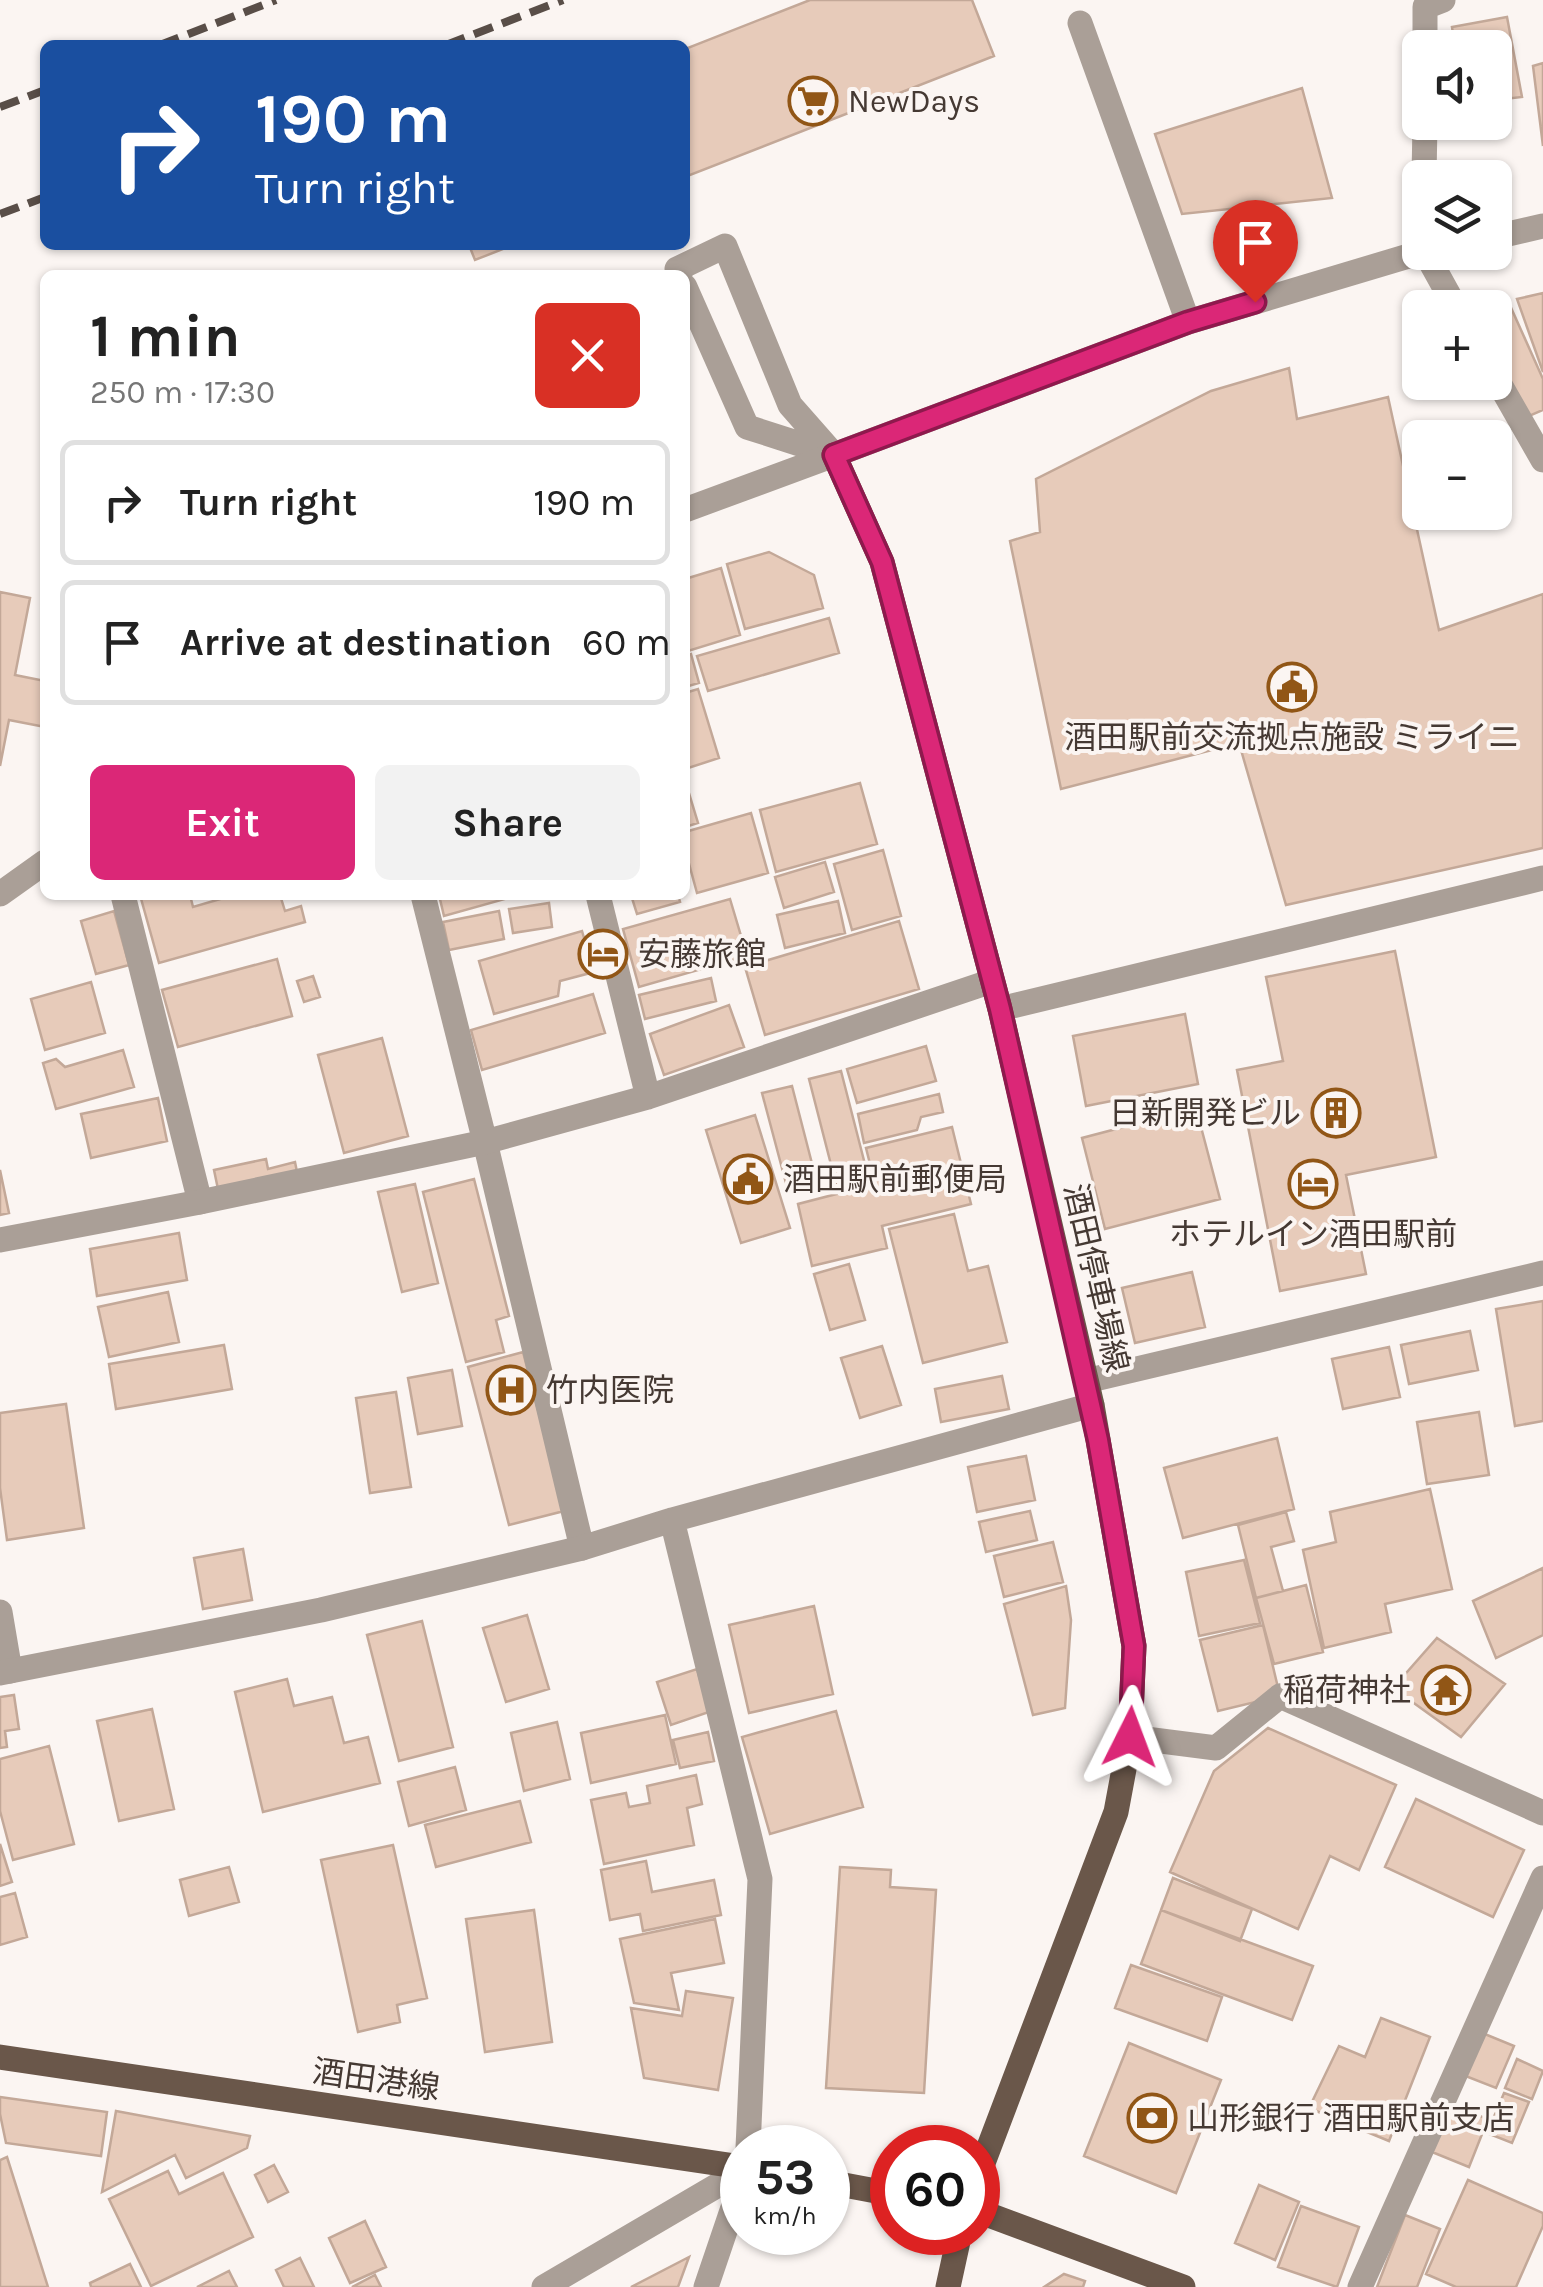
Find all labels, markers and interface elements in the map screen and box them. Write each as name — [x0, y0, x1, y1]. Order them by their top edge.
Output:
map controls — [1402, 30, 1512, 530]
button: sound — [1402, 30, 1512, 140]
supermarket icon: NewDays — [787, 75, 839, 127]
text: 190 m — [255, 78, 451, 160]
icon: right — [90, 80, 220, 210]
place label: NewDays — [848, 83, 980, 120]
button: layers — [1402, 160, 1512, 270]
text: Turn right — [255, 162, 455, 214]
pin — [1213, 200, 1298, 303]
icon: arrive — [1228, 215, 1283, 270]
button: + — [1402, 290, 1512, 400]
text: 1 min — [90, 301, 241, 371]
button: close — [535, 303, 640, 408]
text: 250 m · 17:30 — [90, 374, 275, 411]
button: − — [1402, 420, 1512, 530]
icon: right — [95, 475, 150, 530]
text: Turn right — [180, 480, 357, 525]
text: 190 m — [533, 480, 635, 525]
icon: arrive — [95, 615, 150, 670]
text: Arrive at destination — [180, 620, 552, 665]
text: 60 m — [582, 620, 671, 665]
public building icon: 酒田駅前交流拠点施設 ミライニ — [1266, 661, 1318, 713]
place label: 酒田駅前交流拠点施設 ミライニ — [1064, 719, 1520, 756]
button: Exit — [90, 765, 355, 880]
button: Share — [375, 765, 640, 880]
hotel icon: 安藤旅館 — [577, 928, 629, 980]
place label: 安藤旅館 — [638, 936, 766, 973]
building icon: 日新開発ビル — [1310, 1087, 1362, 1139]
place label: 日新開発ビル — [1109, 1095, 1301, 1132]
public building icon: 酒田駅前郵便局 — [722, 1153, 774, 1205]
hotel icon: ホテルイン酒田駅前 — [1287, 1158, 1339, 1210]
place label: 酒田駅前郵便局 — [783, 1161, 1007, 1198]
street label: 酒田停車場線 — [1056, 1180, 1136, 1376]
place label: ホテルイン酒田駅前 — [1169, 1216, 1457, 1253]
hospital icon: 竹内医院 — [485, 1364, 537, 1416]
place label: 竹内医院 — [546, 1372, 674, 1409]
temple icon: 稲荷神社 — [1420, 1664, 1472, 1716]
place label: 稲荷神社 — [1283, 1672, 1411, 1709]
position arrow — [1078, 1685, 1182, 1789]
street label: 酒田港線 — [310, 2053, 442, 2107]
bank icon: 山形銀行 酒田駅前支店 — [1126, 2092, 1178, 2144]
place label: 山形銀行 酒田駅前支店 — [1187, 2100, 1515, 2137]
speed limit sign: 60 — [870, 2125, 1000, 2255]
text: 53 — [755, 2148, 815, 2207]
text: km/h — [753, 2201, 817, 2230]

